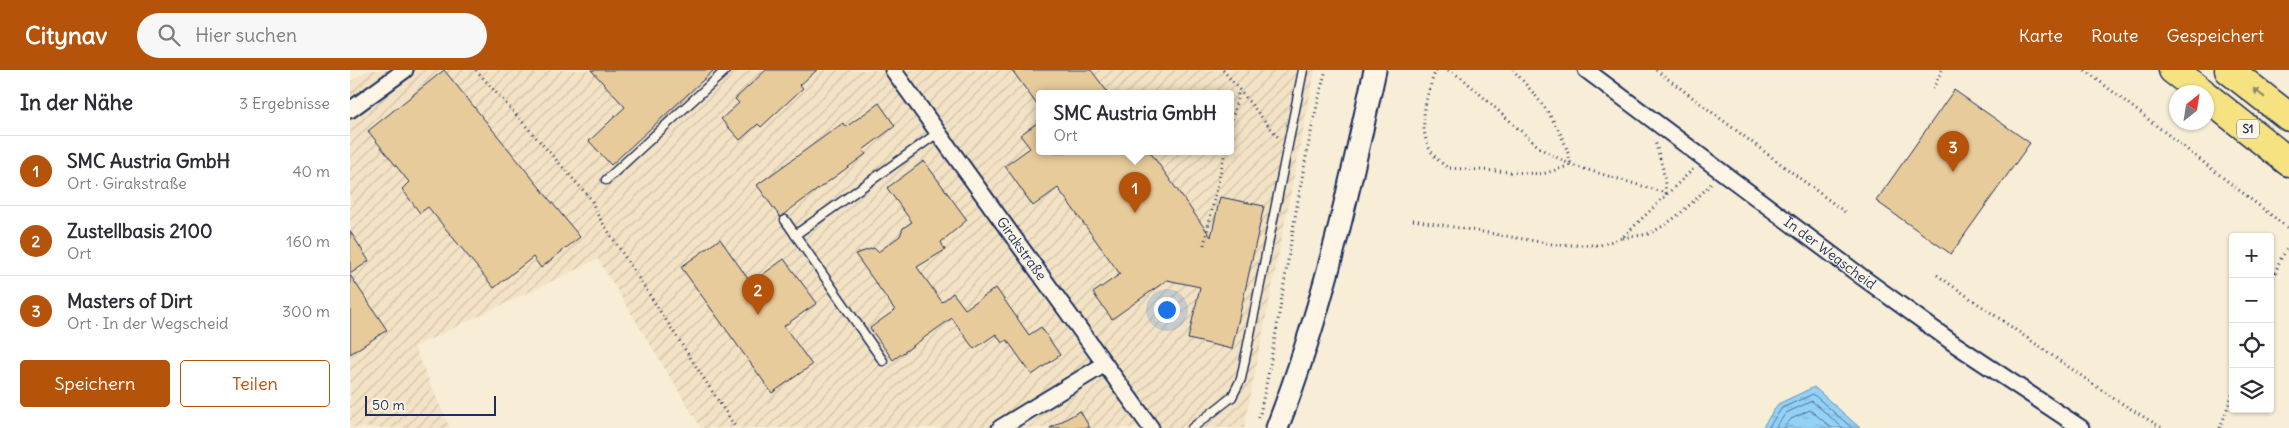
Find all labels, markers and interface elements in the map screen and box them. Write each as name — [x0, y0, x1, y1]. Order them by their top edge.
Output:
search box — [137, 13, 487, 58]
text: Citynav — [25, 20, 107, 50]
icon: search — [155, 21, 183, 49]
text: Hier suchen — [195, 23, 297, 47]
text: Karte — [2019, 24, 2063, 47]
text: Route — [2091, 24, 2138, 47]
text: Gespeichert — [2166, 24, 2264, 47]
north arrow — [2169, 85, 2214, 130]
one-way arrow — [2253, 88, 2266, 99]
text: In der Nähe — [20, 89, 133, 116]
popup — [1036, 90, 1234, 155]
text: 3 Ergebnisse — [239, 93, 330, 113]
text: SMC Austria GmbH — [1053, 101, 1217, 125]
road number: S1 — [2237, 120, 2259, 138]
text: Ort — [1053, 125, 1078, 145]
pin: 3 — [1937, 131, 1969, 172]
text: SMC Austria GmbH — [67, 149, 230, 173]
text: 1 — [33, 161, 39, 181]
text: 40 m — [292, 161, 330, 181]
pin: 1 — [1119, 172, 1151, 213]
text: Ort · Girakstraße — [67, 173, 187, 193]
street label: Girakstraße — [993, 213, 1050, 284]
street label: In der Wegscheid — [1780, 213, 1880, 293]
text: Zustellbasis 2100 — [67, 219, 212, 243]
text: 2 — [32, 231, 40, 251]
text: 160 m — [286, 231, 330, 251]
map controls — [2229, 233, 2274, 413]
button: + — [2229, 233, 2274, 278]
text: Ort — [67, 243, 91, 263]
pin: 2 — [742, 274, 774, 315]
button: − — [2229, 278, 2274, 323]
text: Masters of Dirt — [67, 289, 192, 313]
your location — [1154, 297, 1180, 323]
text: 3 — [31, 301, 41, 321]
text: 300 m — [282, 301, 330, 321]
text: Ort · In der Wegscheid — [67, 313, 228, 333]
button: locate — [2229, 323, 2274, 368]
button: Speichern — [20, 360, 170, 407]
button: Teilen — [180, 360, 330, 407]
button: layers — [2229, 368, 2274, 413]
scale bar — [365, 393, 496, 416]
text: 50 m — [372, 396, 405, 414]

